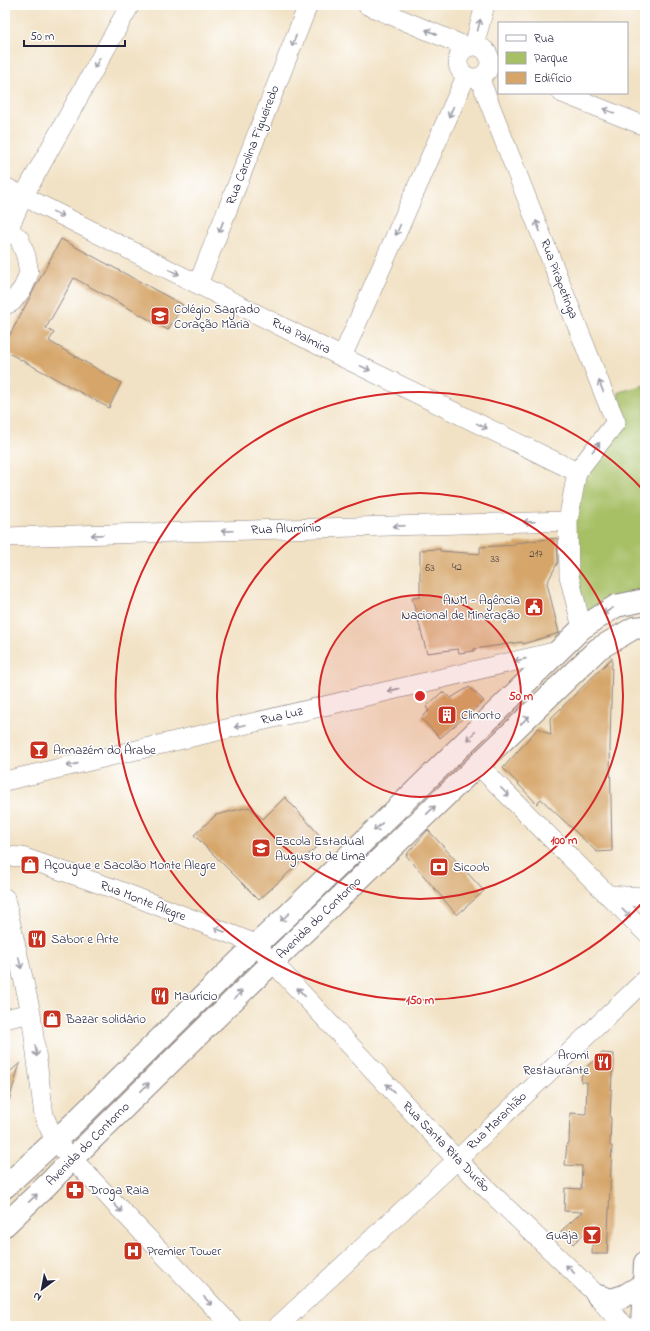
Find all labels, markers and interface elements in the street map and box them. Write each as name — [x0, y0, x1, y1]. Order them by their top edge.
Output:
one-way arrow — [476, 19, 483, 32]
scale bar — [24, 22, 125, 48]
legend — [498, 22, 628, 94]
text: 50 m — [30, 28, 54, 46]
one-way arrow — [426, 28, 438, 35]
text: Rua — [534, 30, 554, 48]
one-way arrow — [290, 35, 298, 47]
text: Parque — [534, 50, 568, 68]
one-way arrow — [93, 57, 101, 69]
text: Edifício — [534, 70, 572, 88]
street label: Rua Carolina Figueiredo — [221, 82, 286, 208]
one-way arrow — [446, 105, 454, 117]
one-way arrow — [603, 107, 615, 115]
one-way arrow — [51, 211, 63, 218]
one-way arrow — [533, 220, 541, 232]
one-way arrow — [216, 221, 224, 233]
one-way arrow — [394, 224, 401, 236]
street label: Rua Pirapetinga — [534, 236, 583, 322]
one-way arrow — [168, 269, 180, 276]
place label: Colégio Sagrado Coração Maria — [174, 300, 260, 334]
school or university icon: Colégio Sagrado Coração Maria — [149, 305, 171, 327]
street label: Rua Palmira — [268, 313, 334, 359]
one-way arrow — [359, 365, 371, 373]
one-way arrow — [596, 381, 604, 393]
one-way arrow — [475, 423, 487, 430]
one-way arrow — [592, 442, 601, 453]
street label: Rua Alumínio — [250, 518, 322, 540]
one-way arrow — [523, 519, 536, 526]
one-way arrow — [393, 522, 406, 530]
one-way arrow — [221, 527, 234, 535]
one-way arrow — [91, 531, 104, 538]
house number: 217 — [529, 546, 543, 562]
house number: 33 — [490, 551, 500, 567]
house number: 42 — [452, 559, 463, 575]
house number: 63 — [425, 560, 435, 576]
place label: ANM - Agência Nacional de Mineração — [401, 591, 520, 625]
public building icon: ANM - Agência Nacional de Mineração — [523, 596, 545, 618]
one-way arrow — [603, 607, 614, 615]
one-way arrow — [514, 656, 527, 664]
one-way arrow — [387, 686, 400, 694]
text: 50 m — [509, 688, 534, 706]
centre of rings — [413, 689, 427, 703]
street label: Rua Luz — [259, 702, 305, 730]
building icon: Clinorto — [436, 704, 458, 726]
place label: Clinorto — [461, 706, 501, 725]
one-way arrow — [520, 715, 530, 724]
one-way arrow — [234, 722, 247, 730]
one-way arrow — [466, 731, 476, 741]
bar icon: Armazém do Árabe — [28, 739, 50, 761]
place label: Armazém do Árabe — [53, 741, 156, 760]
one-way arrow — [66, 762, 79, 770]
one-way arrow — [500, 788, 510, 797]
one-way arrow — [426, 805, 436, 815]
one-way arrow — [373, 822, 383, 832]
place label: Escola Estadual Augusto de Lima — [275, 832, 365, 867]
text: 100 m — [551, 832, 578, 850]
school or university icon: Escola Estadual Augusto de Lima — [250, 837, 272, 859]
shop icon: Açougue e Sacolão Monte Alegre — [19, 854, 41, 876]
place label: Açougue e Sacolão Monte Alegre — [44, 856, 216, 876]
bank icon: Sicoob — [428, 856, 450, 878]
place label: Sicoob — [453, 858, 490, 877]
street label: Avenida do Contorno — [272, 872, 366, 964]
street label: Rua Monte Alegre — [97, 876, 189, 927]
one-way arrow — [621, 909, 631, 918]
one-way arrow — [280, 913, 290, 922]
one-way arrow — [214, 925, 226, 933]
restaurant icon: Sabor e Arte — [26, 928, 48, 950]
place label: Sabor e Arte — [51, 930, 119, 949]
one-way arrow — [16, 956, 24, 969]
restaurant icon: Maurício — [149, 985, 171, 1007]
place label: Maurício — [174, 987, 218, 1006]
one-way arrow — [297, 988, 306, 998]
one-way arrow — [233, 991, 243, 1000]
text: 150 m — [406, 992, 435, 1010]
shop icon: Bazar solidário — [41, 1008, 63, 1030]
place label: Bazar solidário — [65, 1010, 146, 1029]
one-way arrow — [32, 1044, 40, 1057]
place label: Aromi Restaurante — [523, 1046, 589, 1080]
restaurant icon: Aromi Restaurante — [592, 1051, 614, 1073]
one-way arrow — [140, 1082, 150, 1092]
one-way arrow — [385, 1083, 395, 1093]
street label: Rua Maranhão — [463, 1087, 531, 1154]
street label: Rua Santa Rita Durão — [398, 1097, 495, 1197]
street label: Avenida do Contorno — [42, 1098, 134, 1190]
pharmacy icon: Droga Raia — [64, 1179, 86, 1201]
place label: Droga Raia — [88, 1181, 149, 1201]
one-way arrow — [28, 1193, 38, 1203]
one-way arrow — [113, 1203, 123, 1213]
bar icon: Guaja — [581, 1224, 603, 1246]
place label: Guaja — [546, 1226, 578, 1245]
hospital icon: Premier Tower — [122, 1240, 144, 1262]
place label: Premier Tower — [147, 1242, 222, 1261]
one-way arrow — [565, 1264, 575, 1274]
north arrow — [22, 1269, 62, 1309]
text: N — [30, 1288, 45, 1305]
one-way arrow — [203, 1296, 213, 1306]

